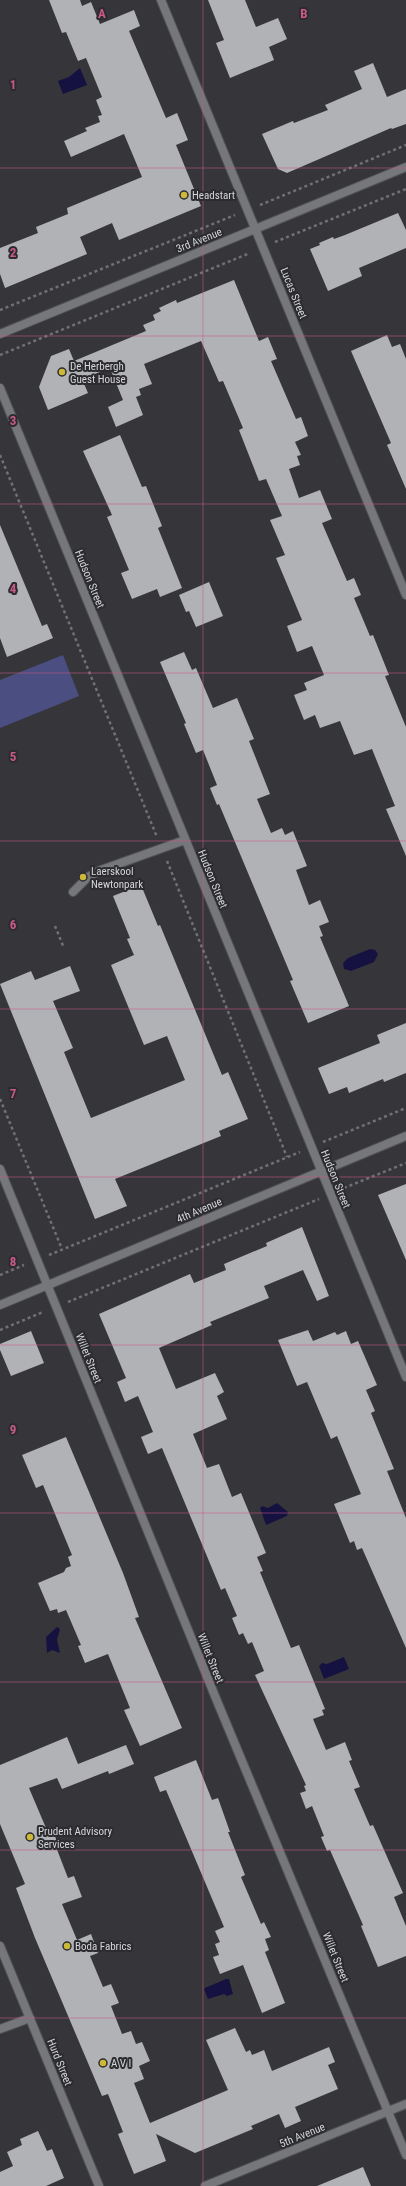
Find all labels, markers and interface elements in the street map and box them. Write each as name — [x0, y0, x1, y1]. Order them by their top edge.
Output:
text: A — [98, 6, 106, 21]
text: B — [300, 6, 308, 21]
text: 1 — [10, 77, 16, 92]
place label: Headstart — [192, 189, 235, 202]
marker: Headstart — [179, 190, 189, 200]
street label: 3rd Avenue — [174, 225, 224, 256]
text: 2 — [10, 245, 17, 260]
street label: Lucas Street — [277, 266, 310, 321]
place label: De Herbergh Guest House — [70, 360, 126, 386]
marker: De Herbergh Guest House — [57, 367, 67, 377]
text: 3 — [10, 413, 16, 428]
street label: Hudson Street — [72, 548, 107, 610]
text: 4 — [10, 581, 17, 596]
text: 5 — [10, 749, 17, 764]
street label: Hudson Street — [195, 848, 230, 910]
place label: Laerskool Newtonpark — [91, 865, 143, 891]
marker: Laerskool Newtonpark — [78, 872, 88, 882]
text: 6 — [10, 917, 17, 932]
text: 7 — [10, 1086, 17, 1101]
street label: Hudson Street — [318, 1148, 353, 1210]
street label: 4th Avenue — [174, 1195, 224, 1226]
text: 8 — [10, 1254, 16, 1269]
street label: Willet Street — [73, 1331, 104, 1385]
text: 9 — [10, 1422, 16, 1437]
street label: Willet Street — [195, 1631, 226, 1685]
place label: Prudent Advisory Services — [38, 1825, 113, 1851]
marker: Prudent Advisory Services — [25, 1832, 35, 1842]
street label: Willet Street — [320, 1930, 351, 1984]
place label: Boda Fabrics — [75, 1940, 132, 1953]
marker: Boda Fabrics — [62, 1941, 72, 1951]
street label: Hurd Street — [44, 2037, 75, 2087]
place label: A V I — [111, 2057, 131, 2070]
marker: A V I — [98, 2058, 108, 2068]
street label: 5th Avenue — [277, 2120, 327, 2151]

